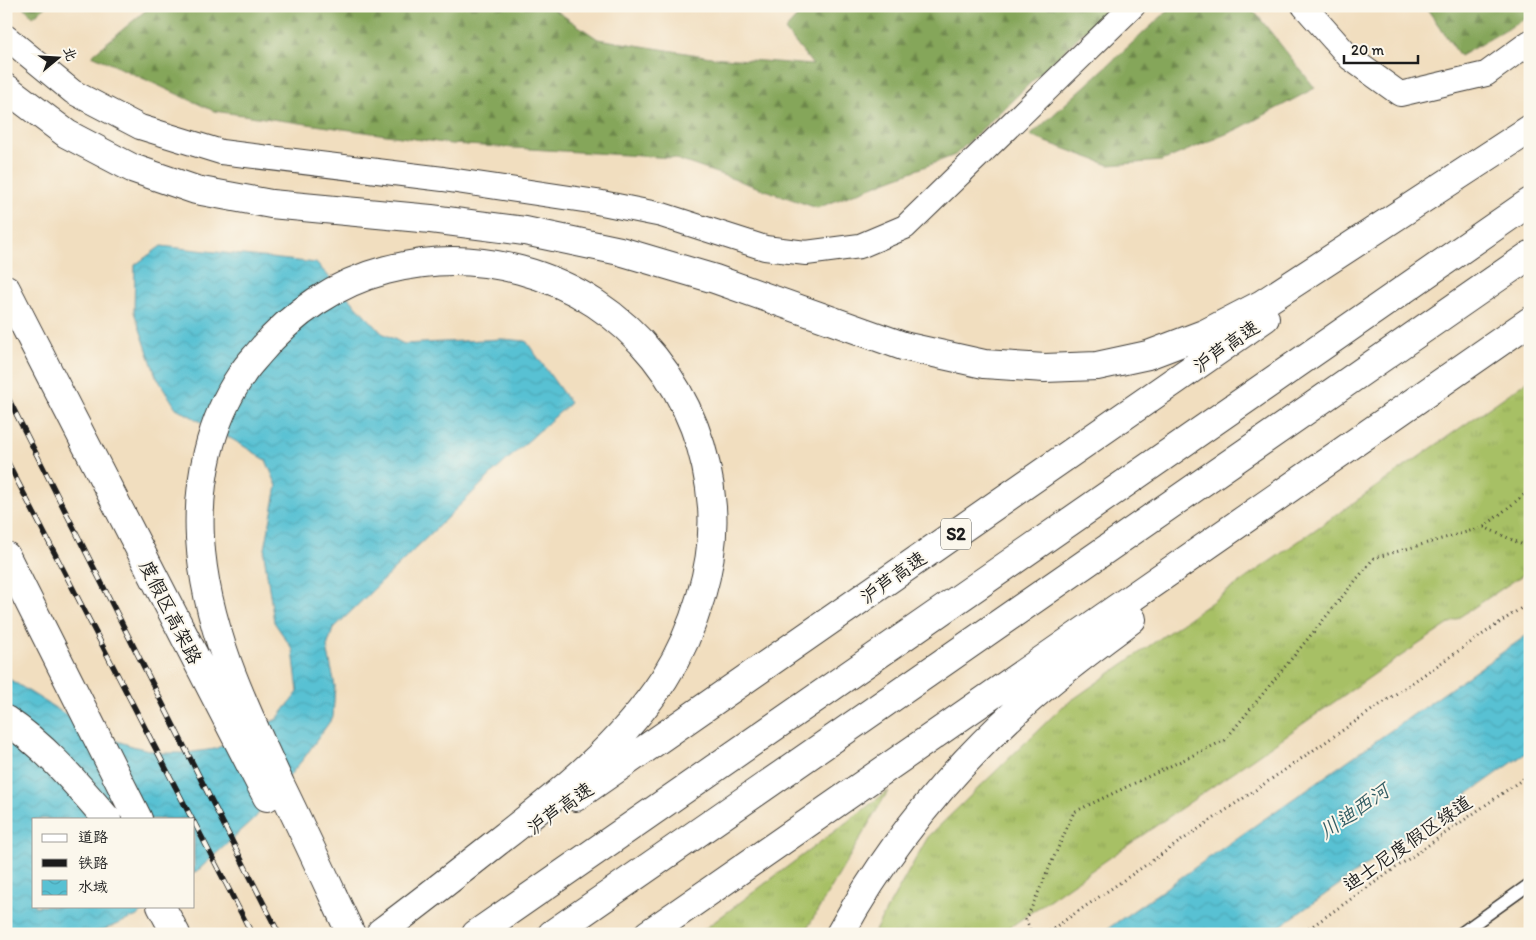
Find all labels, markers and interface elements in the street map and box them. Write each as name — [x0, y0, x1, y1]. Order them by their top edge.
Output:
north arrow — [32, 32, 82, 82]
scale bar — [1344, 32, 1417, 64]
text: 20 m — [1351, 41, 1385, 59]
text: 北 — [60, 45, 80, 63]
street label: 沪芦高速 — [1189, 315, 1264, 378]
road number: S2 — [941, 518, 971, 550]
street label: 沪芦高速 — [856, 546, 931, 609]
street label: 度假区高架路 — [134, 556, 207, 668]
street label: 沪芦高速 — [523, 777, 598, 840]
water label: 川迪西河 — [1314, 777, 1396, 844]
street label: 迪士尼度假区绿道 — [1338, 790, 1476, 896]
legend — [32, 818, 195, 908]
text: 道路 — [78, 828, 108, 846]
text: 铁路 — [78, 854, 108, 872]
text: 水域 — [78, 878, 108, 896]

